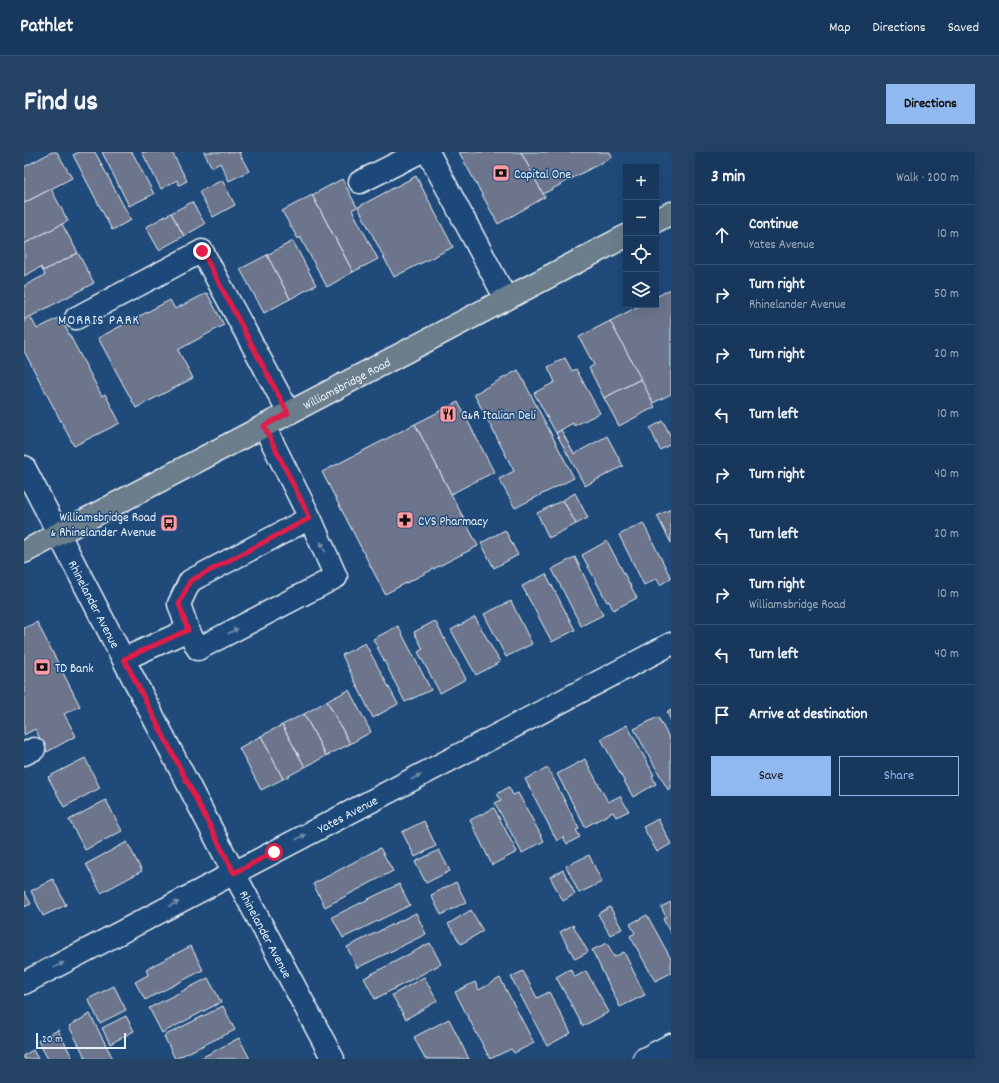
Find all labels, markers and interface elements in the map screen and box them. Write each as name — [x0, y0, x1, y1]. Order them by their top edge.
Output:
text: Pathlet — [20, 14, 73, 41]
text: Map — [829, 18, 851, 38]
text: Directions — [873, 18, 926, 38]
text: Saved — [948, 18, 979, 38]
text: Find us — [24, 84, 98, 124]
button: Directions — [886, 84, 975, 124]
bank icon: Capital One — [491, 163, 511, 183]
map controls — [623, 164, 659, 308]
button: + — [623, 164, 659, 200]
place label: Capital One — [514, 166, 571, 185]
text: 3 min — [711, 166, 745, 190]
text: Walk · 200 m — [896, 169, 959, 188]
button: − — [623, 200, 659, 236]
text: Continue — [749, 214, 798, 236]
icon: ahead — [711, 224, 733, 246]
text: 10 m — [937, 225, 959, 244]
button: locate — [623, 236, 659, 272]
text: Yates Avenue — [749, 236, 814, 255]
route end — [193, 242, 211, 260]
button: layers — [623, 272, 659, 308]
text: Turn right — [749, 274, 805, 296]
icon: right — [711, 284, 733, 306]
text: 50 m — [934, 285, 959, 304]
text: Rhinelander Avenue — [749, 296, 846, 315]
district label: MORRIS PARK — [58, 311, 140, 331]
icon: right — [711, 344, 733, 366]
text: Turn right — [749, 344, 805, 366]
text: 20 m — [934, 345, 959, 364]
street label: Williamsbridge Road — [300, 354, 395, 416]
restaurant icon: G&R Italian Deli — [438, 404, 458, 424]
icon: left — [711, 404, 733, 426]
text: Turn left — [749, 404, 798, 426]
text: 10 m — [937, 405, 959, 424]
place label: G&R Italian Deli — [461, 407, 537, 426]
icon: right — [711, 464, 733, 486]
text: Turn right — [749, 464, 805, 486]
text: 40 m — [935, 465, 959, 484]
place label: Williamsbridge Road & Rhinelander Avenue — [51, 509, 156, 543]
pharmacy icon: CVS Pharmacy — [395, 510, 415, 530]
bus stop icon: Williamsbridge Road & Rhinelander Avenue — [159, 513, 179, 533]
place label: CVS Pharmacy — [418, 513, 488, 532]
icon: left — [711, 524, 733, 546]
text: Turn left — [749, 524, 798, 546]
text: 20 m — [934, 525, 959, 544]
one-way arrow — [320, 542, 326, 553]
street label: Rhinelander Avenue — [62, 558, 123, 653]
text: Turn right — [749, 574, 805, 596]
icon: right — [711, 584, 733, 606]
text: 10 m — [937, 585, 959, 604]
text: Williamsbridge Road — [749, 596, 846, 615]
one-way arrow — [227, 627, 238, 634]
icon: left — [711, 644, 733, 666]
text: Turn left — [749, 644, 798, 666]
text: 40 m — [935, 645, 959, 664]
bank icon: TD Bank — [32, 657, 52, 677]
place label: TD Bank — [55, 660, 93, 679]
icon: arrive — [711, 704, 733, 726]
text: Arrive at destination — [749, 704, 867, 726]
button: Save — [711, 756, 831, 796]
button: Share — [839, 756, 959, 796]
one-way arrow — [411, 774, 422, 780]
street label: Yates Avenue — [315, 792, 382, 839]
one-way arrow — [295, 834, 307, 841]
route start — [265, 843, 283, 861]
street label: Rhinelander Avenue — [233, 888, 295, 982]
one-way arrow — [168, 901, 179, 907]
one-way arrow — [53, 961, 64, 968]
scale bar — [36, 1031, 126, 1050]
text: 20 m — [42, 1032, 63, 1048]

